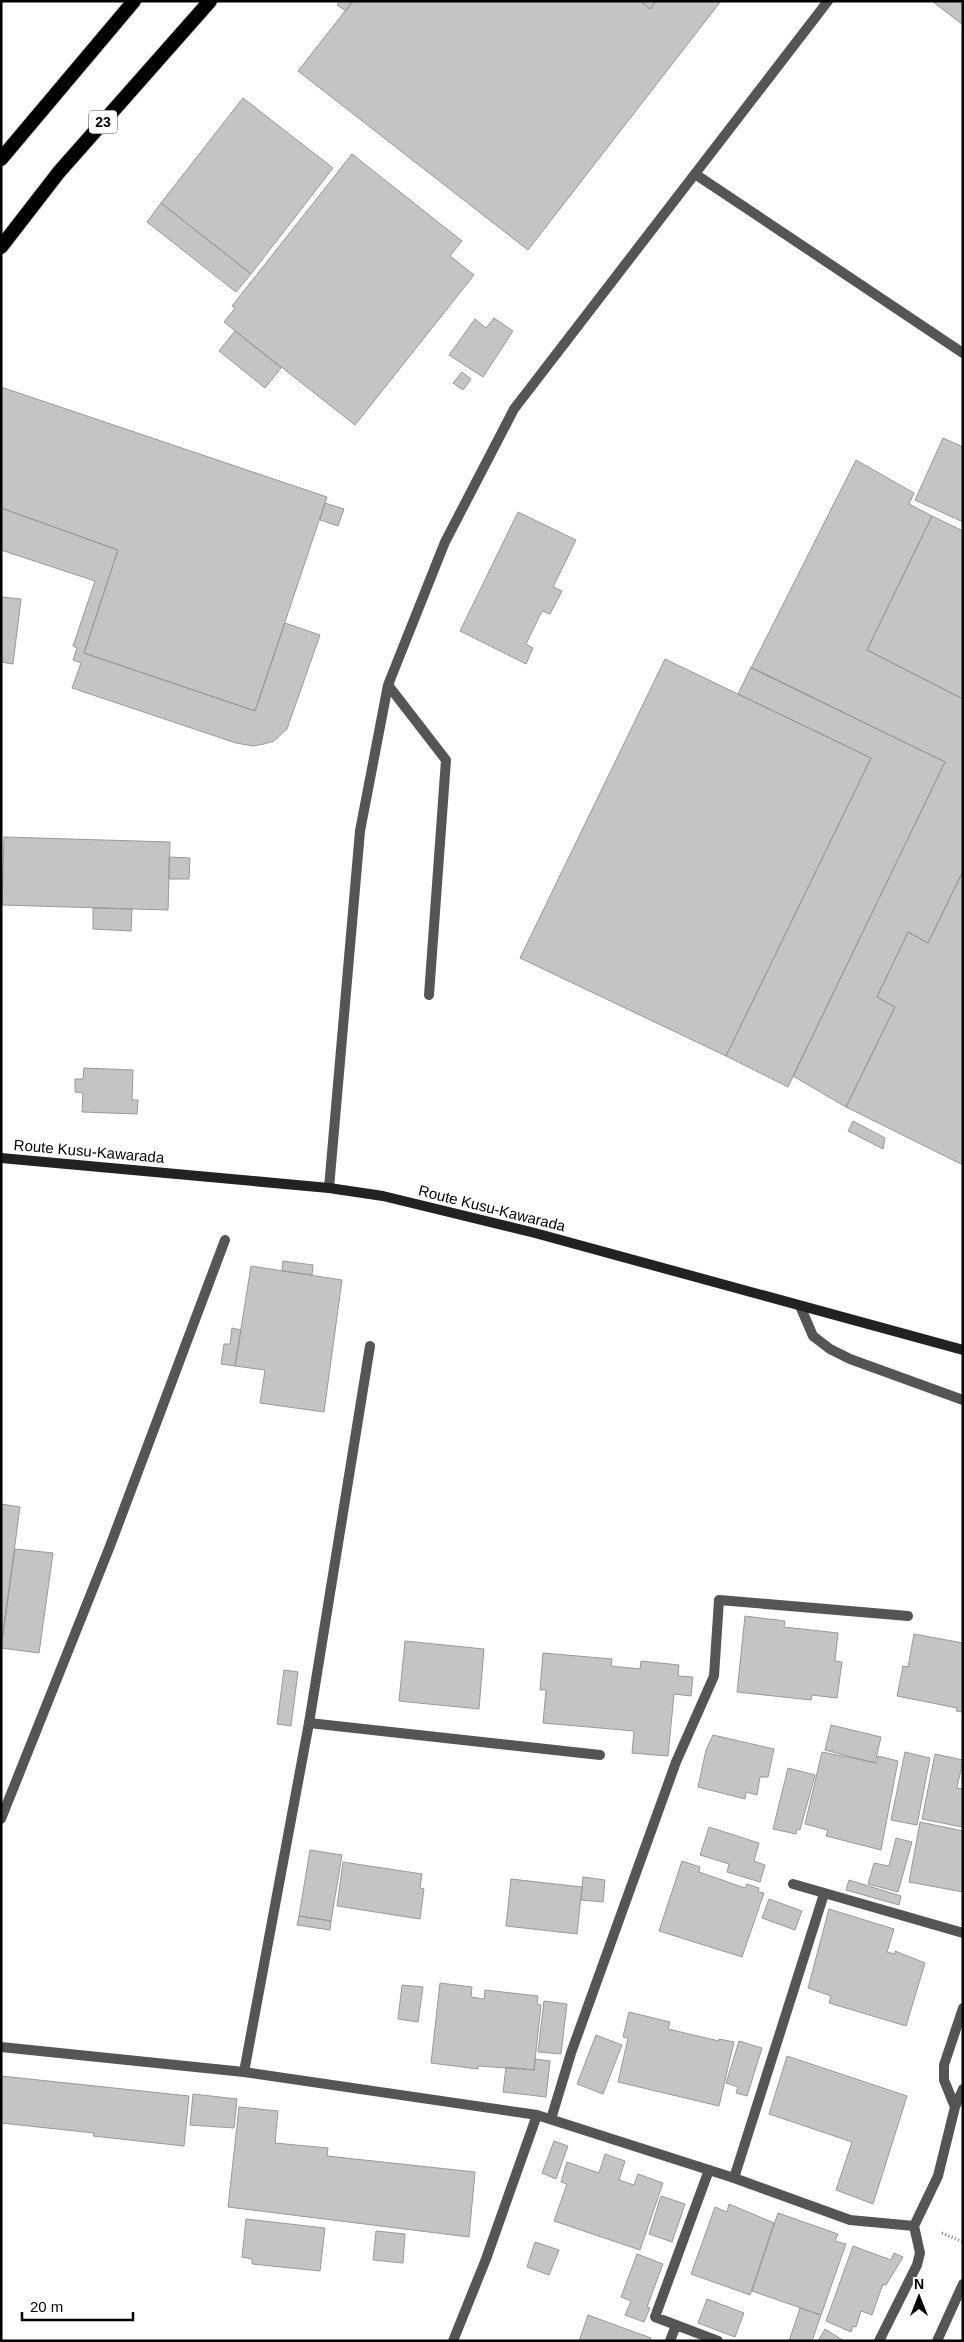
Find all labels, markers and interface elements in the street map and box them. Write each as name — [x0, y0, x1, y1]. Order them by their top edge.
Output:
road number: 23 — [89, 110, 117, 134]
street label: Route Kusu-Kawarada — [13, 1136, 166, 1166]
street label: Route Kusu-Kawarada — [417, 1181, 568, 1235]
north arrow — [894, 2272, 944, 2322]
text: N — [914, 2276, 924, 2292]
scale bar — [22, 2290, 134, 2322]
text: 20 m — [30, 2298, 63, 2315]

